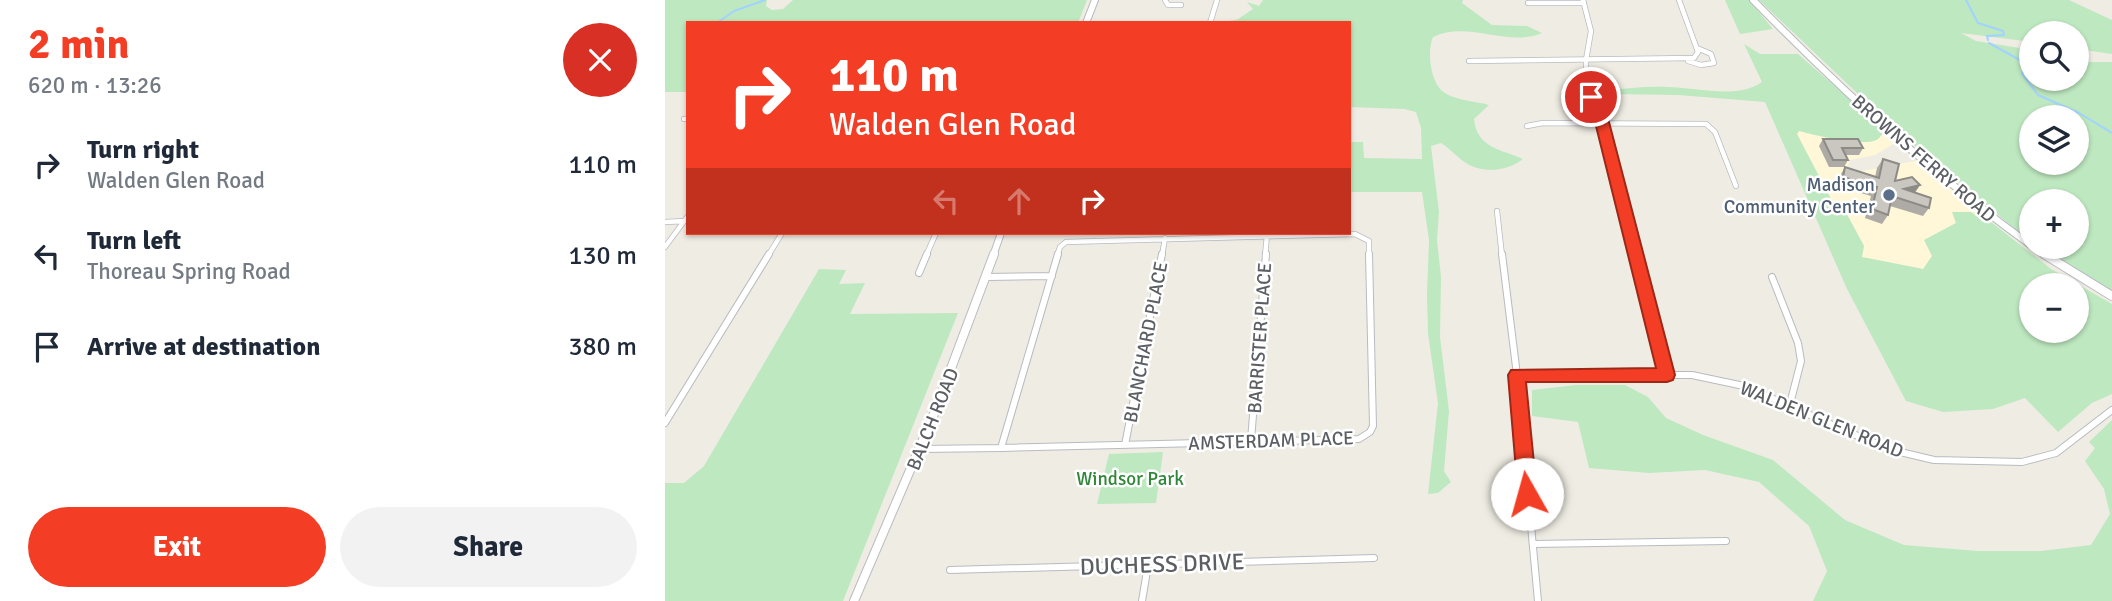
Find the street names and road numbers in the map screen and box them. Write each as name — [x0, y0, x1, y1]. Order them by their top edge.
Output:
street label: BROWNS FERRY ROAD — [1846, 90, 2000, 228]
street label: BLANCHARD PLACE — [1119, 260, 1173, 425]
street label: BARRISTER PLACE — [1243, 262, 1277, 414]
street label: BALCH ROAD — [902, 365, 964, 474]
street label: WALDEN GLEN ROAD — [1736, 376, 1907, 464]
street label: AMSTERDAM PLACE — [1188, 426, 1354, 456]
street label: DUCHESS DRIVE — [1079, 547, 1245, 582]

